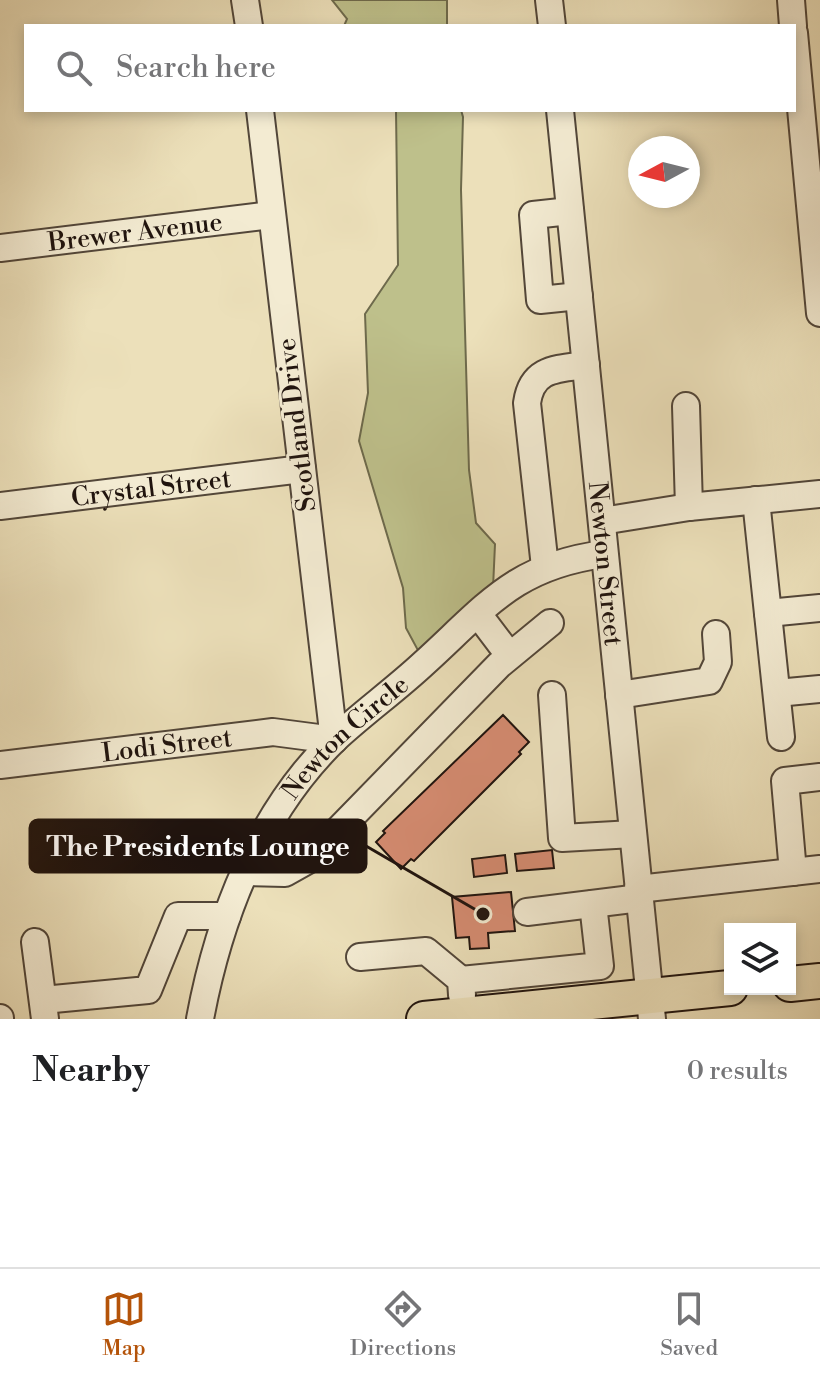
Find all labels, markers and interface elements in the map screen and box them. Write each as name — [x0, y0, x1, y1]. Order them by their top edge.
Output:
search box — [24, 24, 796, 112]
icon: search — [52, 46, 96, 90]
text: Search here — [116, 49, 276, 87]
north arrow — [628, 136, 700, 208]
street label: Brewer Avenue — [45, 206, 224, 259]
street label: Scotland Drive — [270, 336, 324, 514]
street label: Crystal Street — [69, 463, 233, 514]
street label: Newton Street — [581, 480, 629, 648]
street label: Newton Circle — [275, 669, 416, 806]
street label: Lodi Street — [100, 722, 234, 770]
callout: The Presidents Lounge — [30, 820, 366, 872]
text: The Presidents Lounge — [46, 830, 350, 865]
map controls — [724, 923, 796, 995]
button: layers — [724, 923, 796, 995]
text: Nearby — [32, 1050, 150, 1092]
text: 0 results — [687, 1055, 788, 1087]
tab: Map — [102, 1287, 146, 1362]
tab: Directions — [350, 1287, 456, 1362]
tab: Saved — [660, 1287, 718, 1362]

